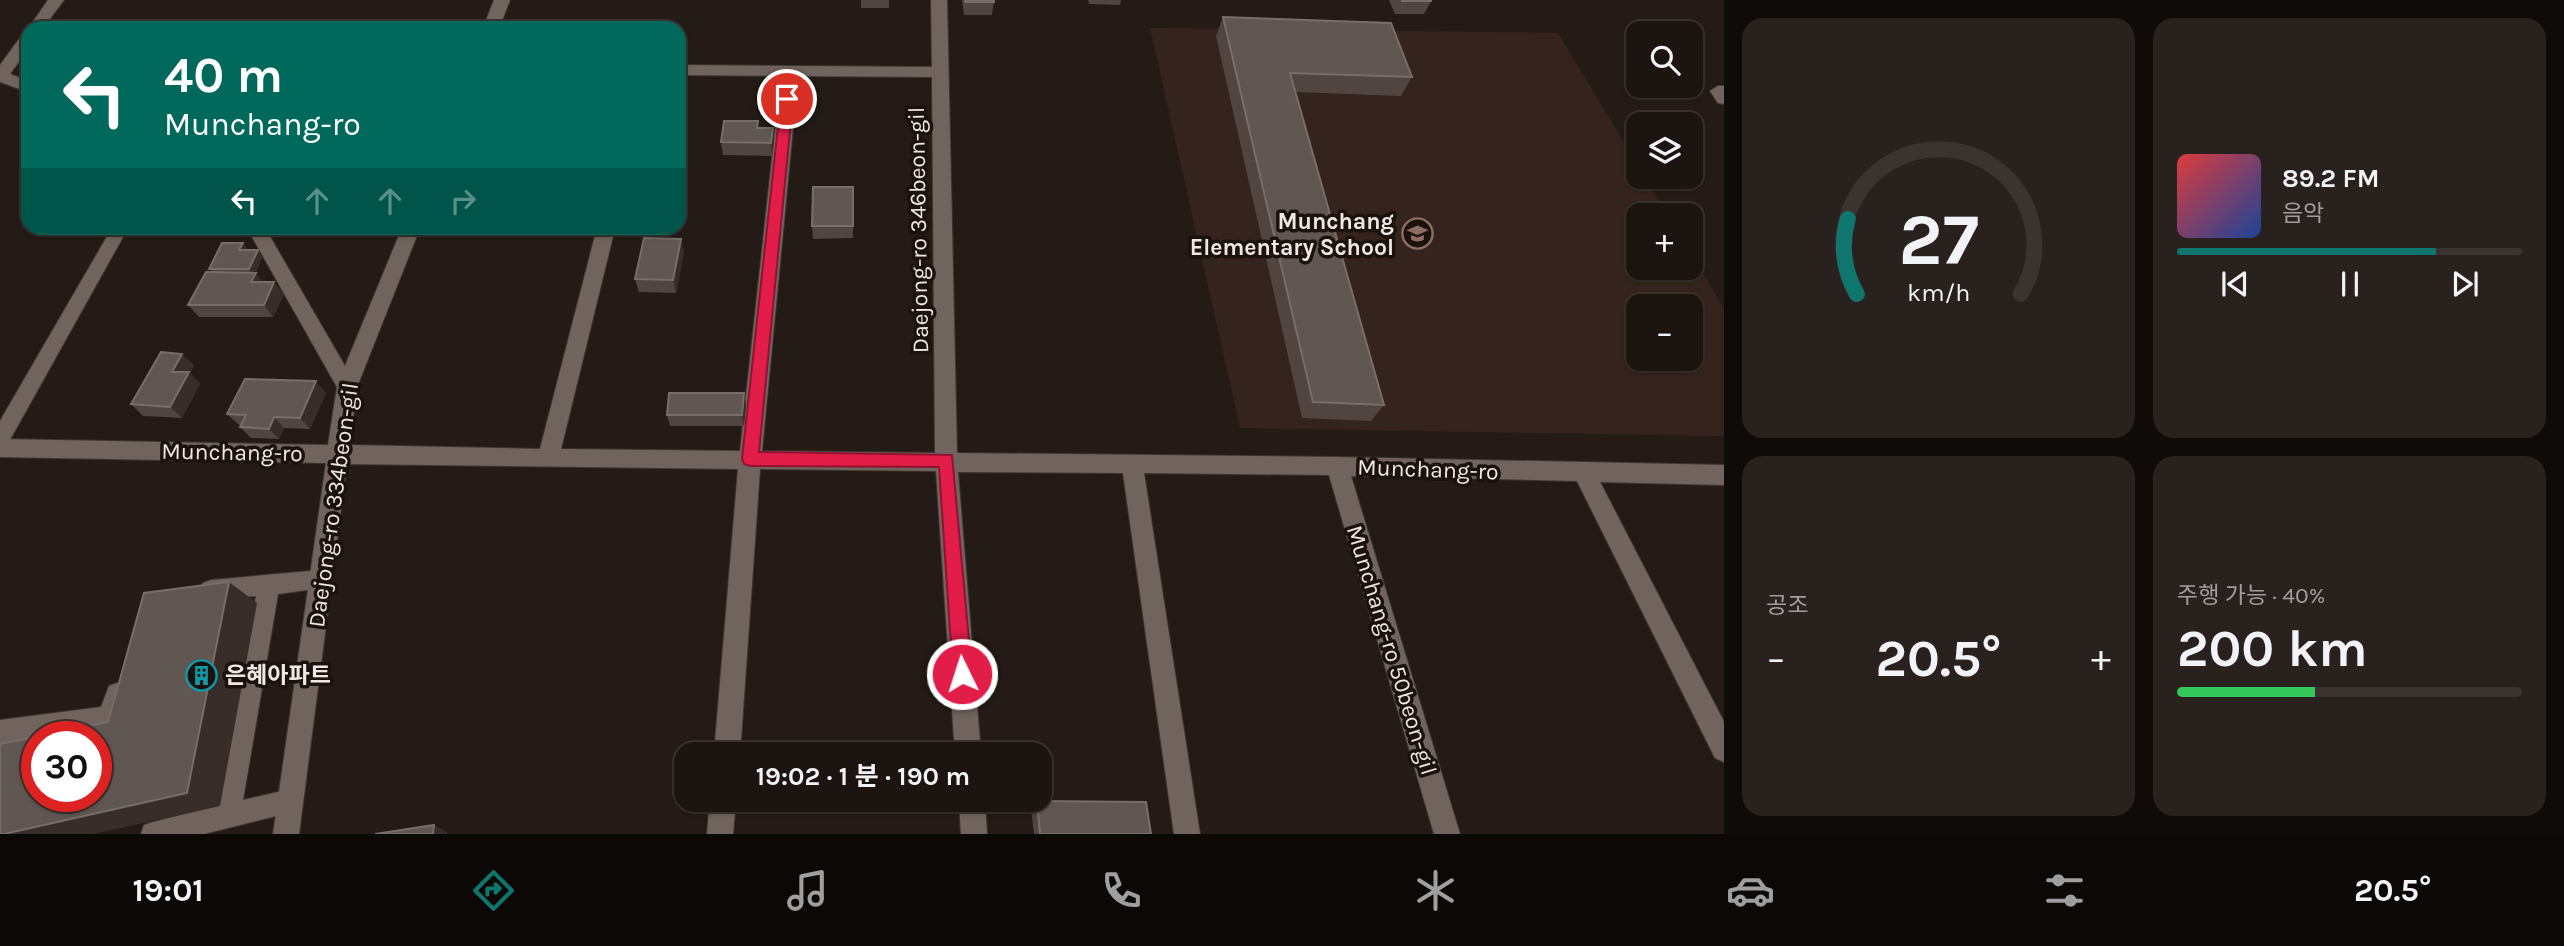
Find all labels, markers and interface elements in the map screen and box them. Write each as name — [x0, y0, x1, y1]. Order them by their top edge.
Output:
map controls — [1626, 21, 1703, 371]
button: search — [1626, 21, 1703, 98]
text: 40 m — [164, 47, 283, 104]
icon: left — [49, 49, 140, 140]
pin — [757, 69, 817, 129]
icon: arrive — [768, 80, 806, 118]
text: Munchang-ro — [164, 106, 361, 143]
street label: Daejong-ro 346beon-gil — [903, 107, 934, 353]
button: layers — [1626, 112, 1703, 189]
text: 89.2 FM — [2282, 163, 2380, 194]
icon: left — [225, 182, 263, 220]
icon: ahead — [298, 182, 336, 220]
icon: ahead — [371, 182, 409, 220]
icon: right — [444, 182, 482, 220]
text: 27 — [1898, 198, 1979, 283]
text: 음악 — [2282, 200, 2324, 227]
button: + — [1626, 203, 1703, 280]
place label: Munchang Elementary School — [1190, 208, 1394, 261]
school or university icon: Munchang Elementary School — [1400, 217, 1434, 251]
icon: previous — [2216, 265, 2254, 303]
icon: pause — [2331, 265, 2369, 303]
icon: next — [2446, 265, 2484, 303]
text: km/h — [1907, 278, 1970, 307]
button: − — [1626, 294, 1703, 371]
street label: Daejong-ro 334beon-gil — [303, 381, 364, 629]
street label: Munchang-ro — [161, 438, 303, 467]
street label: Munchang-ro — [1357, 454, 1499, 485]
street label: Munchang-ro 50beon-gil — [1341, 522, 1442, 778]
text: 주행 가능 · 40% — [2177, 582, 2325, 609]
text: 공조 — [1766, 592, 1808, 619]
text: 200 km — [2177, 618, 2368, 679]
text: 20.5° — [1876, 628, 2002, 689]
text: − — [1766, 636, 1786, 681]
text: + — [2091, 636, 2111, 681]
position arrow — [925, 637, 999, 711]
building icon: 은혜아파트 — [185, 658, 219, 692]
place label: 은혜아파트 — [225, 662, 331, 689]
speed limit sign: 30 — [21, 721, 112, 812]
text: 19:02 · 1 분 · 190 m — [756, 761, 970, 792]
icon: directions — [469, 866, 518, 915]
icon: music — [783, 866, 832, 915]
icon: phone — [1097, 866, 1146, 915]
icon: climate — [1411, 866, 1460, 915]
icon: car — [1726, 866, 1775, 915]
icon: filters — [2040, 866, 2089, 915]
text: 19:01 — [133, 872, 204, 909]
text: 20.5° — [2354, 872, 2431, 909]

